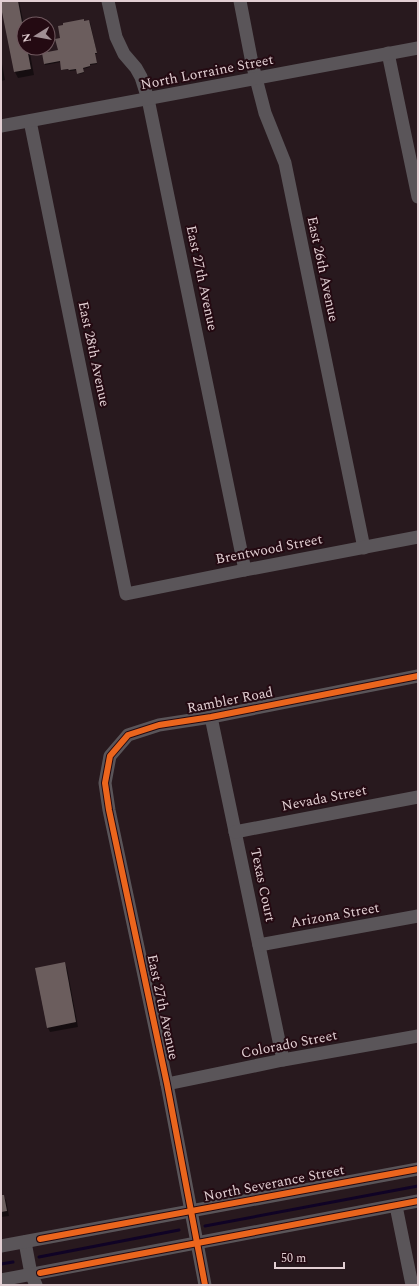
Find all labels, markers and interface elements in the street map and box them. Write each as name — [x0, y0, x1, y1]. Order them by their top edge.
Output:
north arrow — [16, 16, 56, 56]
text: N — [17, 32, 36, 44]
street label: North Lorraine Street — [139, 49, 275, 95]
street label: East 26th Avenue — [302, 214, 344, 324]
street label: East 27th Avenue — [181, 223, 223, 333]
street label: East 28th Avenue — [73, 299, 115, 409]
street label: Brentwood Street — [214, 528, 324, 570]
street label: Rambler Road — [185, 681, 275, 719]
street label: Nevada Street — [280, 779, 368, 817]
street label: Texas Court — [245, 846, 281, 924]
street label: Arizona Street — [289, 897, 381, 933]
street label: East 27th Avenue — [142, 952, 184, 1062]
street label: Colorado Street — [239, 1024, 339, 1064]
street label: North Severance Street — [202, 1159, 346, 1207]
scale bar — [275, 1244, 344, 1270]
text: 50 m — [281, 1249, 306, 1268]

